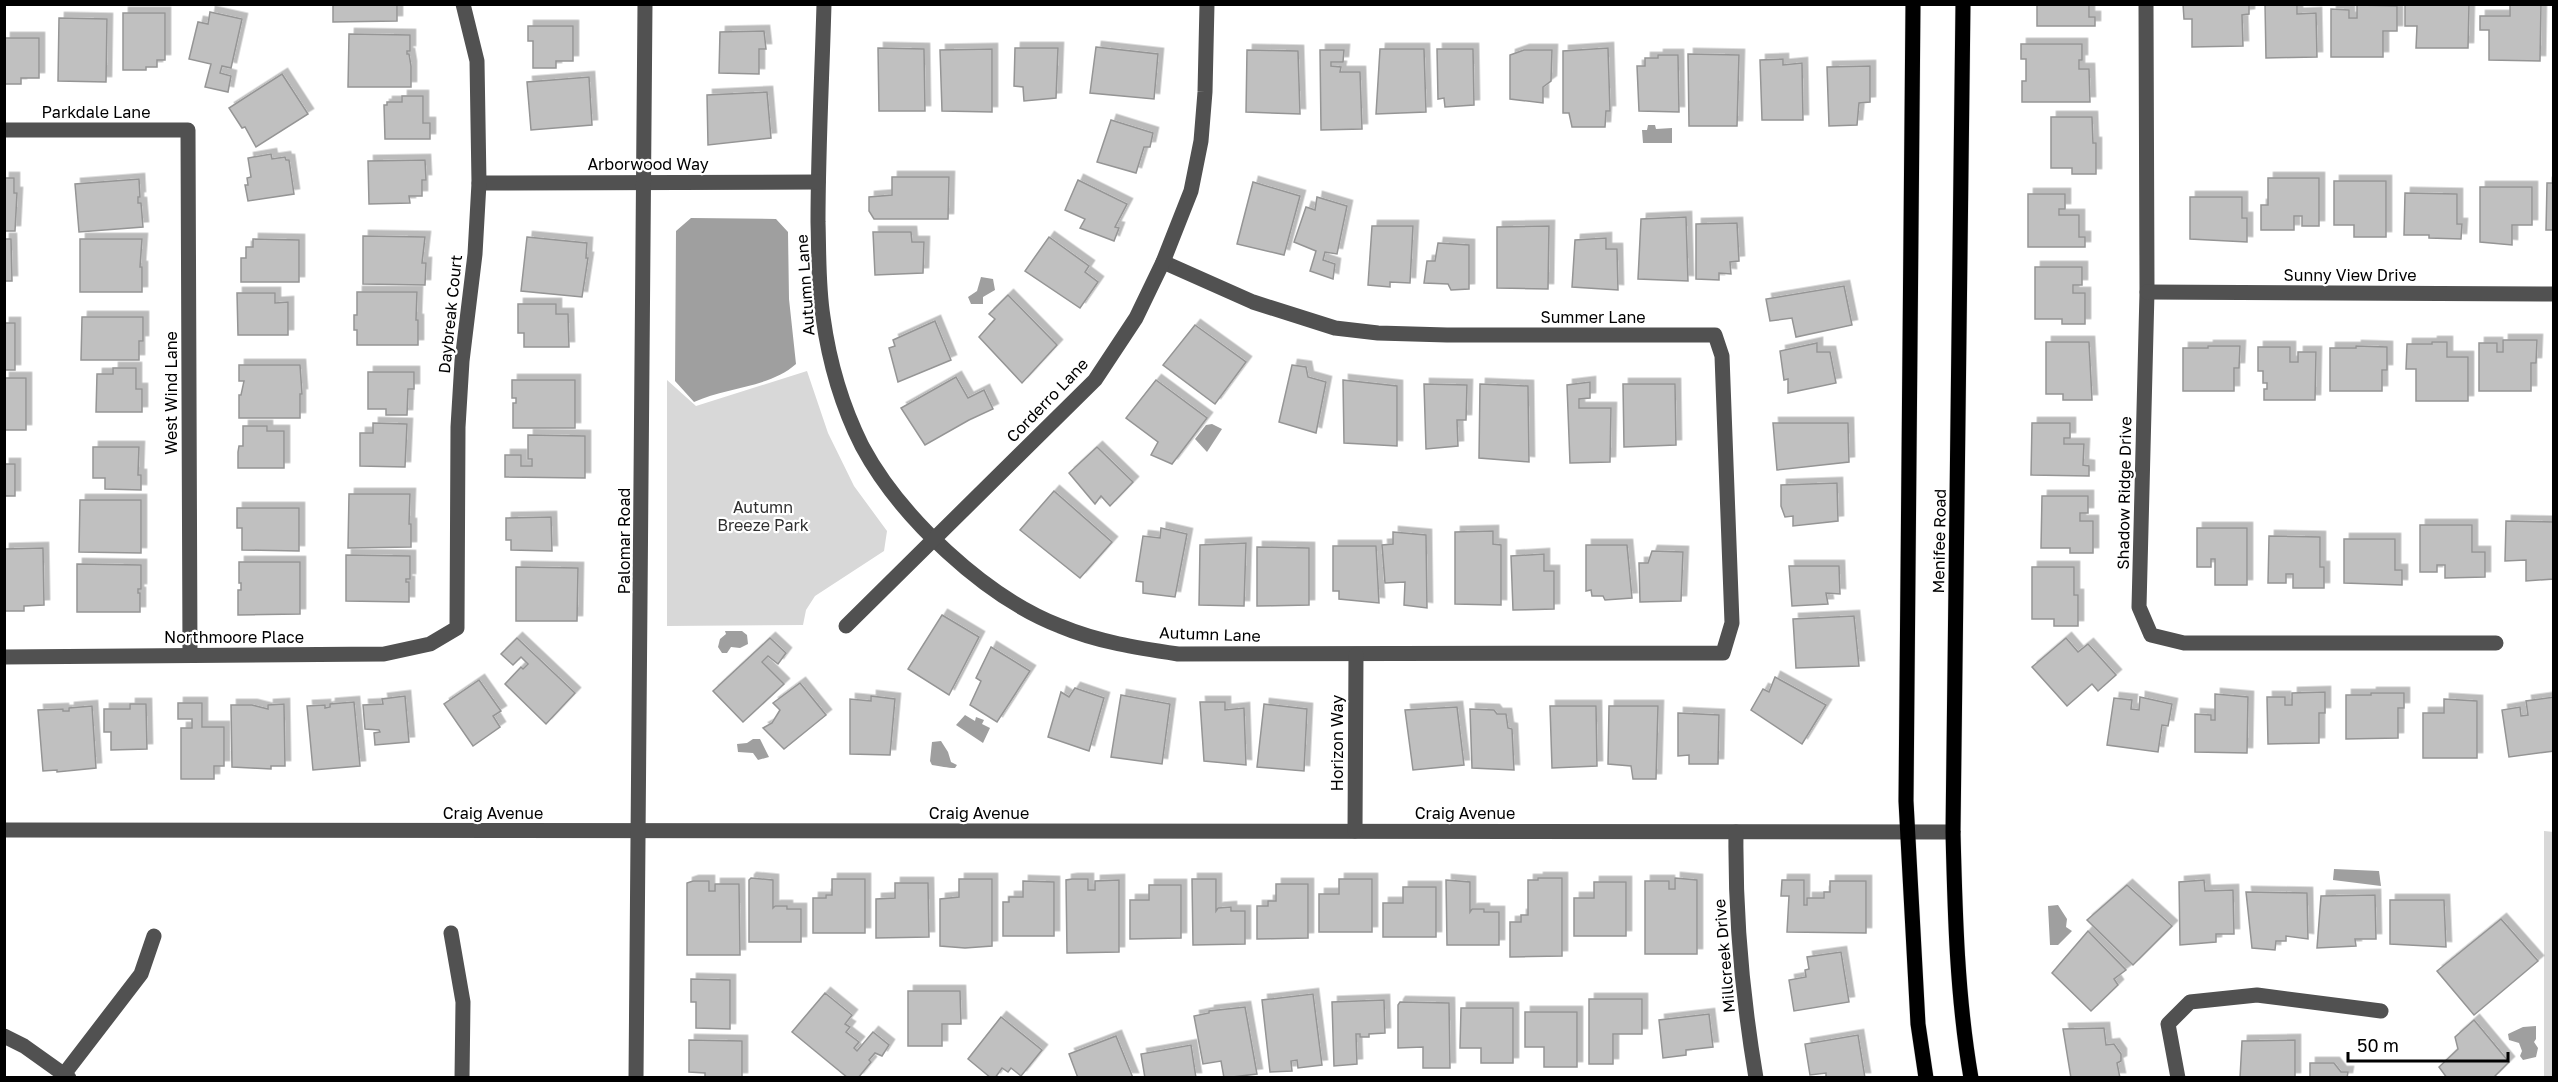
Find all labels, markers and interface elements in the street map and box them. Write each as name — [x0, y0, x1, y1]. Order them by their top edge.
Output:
street label: Parkdale Lane — [42, 102, 150, 122]
street label: Arborwood Way — [587, 154, 709, 174]
street label: Autumn Lane — [791, 234, 819, 336]
street label: Daybreak Court — [434, 254, 466, 374]
street label: Sunny View Drive — [2284, 265, 2416, 285]
street label: Summer Lane — [1540, 307, 1646, 327]
street label: West Wind Lane — [161, 331, 181, 455]
street label: Corderro Lane — [1002, 354, 1092, 446]
street label: Shadow Ridge Drive — [2113, 416, 2135, 570]
street label: Palomar Road — [614, 488, 634, 594]
street label: Menifee Road — [1928, 489, 1950, 593]
park label: Autumn Breeze Park — [717, 497, 809, 535]
street label: Autumn Lane — [1159, 622, 1261, 646]
street label: Northmoore Place — [164, 627, 304, 647]
street label: Horizon Way — [1327, 695, 1347, 791]
street label: Craig Avenue — [443, 803, 543, 823]
street label: Craig Avenue — [929, 803, 1029, 823]
street label: Craig Avenue — [1415, 803, 1515, 823]
street label: Millcreek Drive — [1709, 898, 1739, 1014]
scale bar — [2348, 1025, 2508, 1063]
text: 50 m — [2357, 1034, 2399, 1056]

